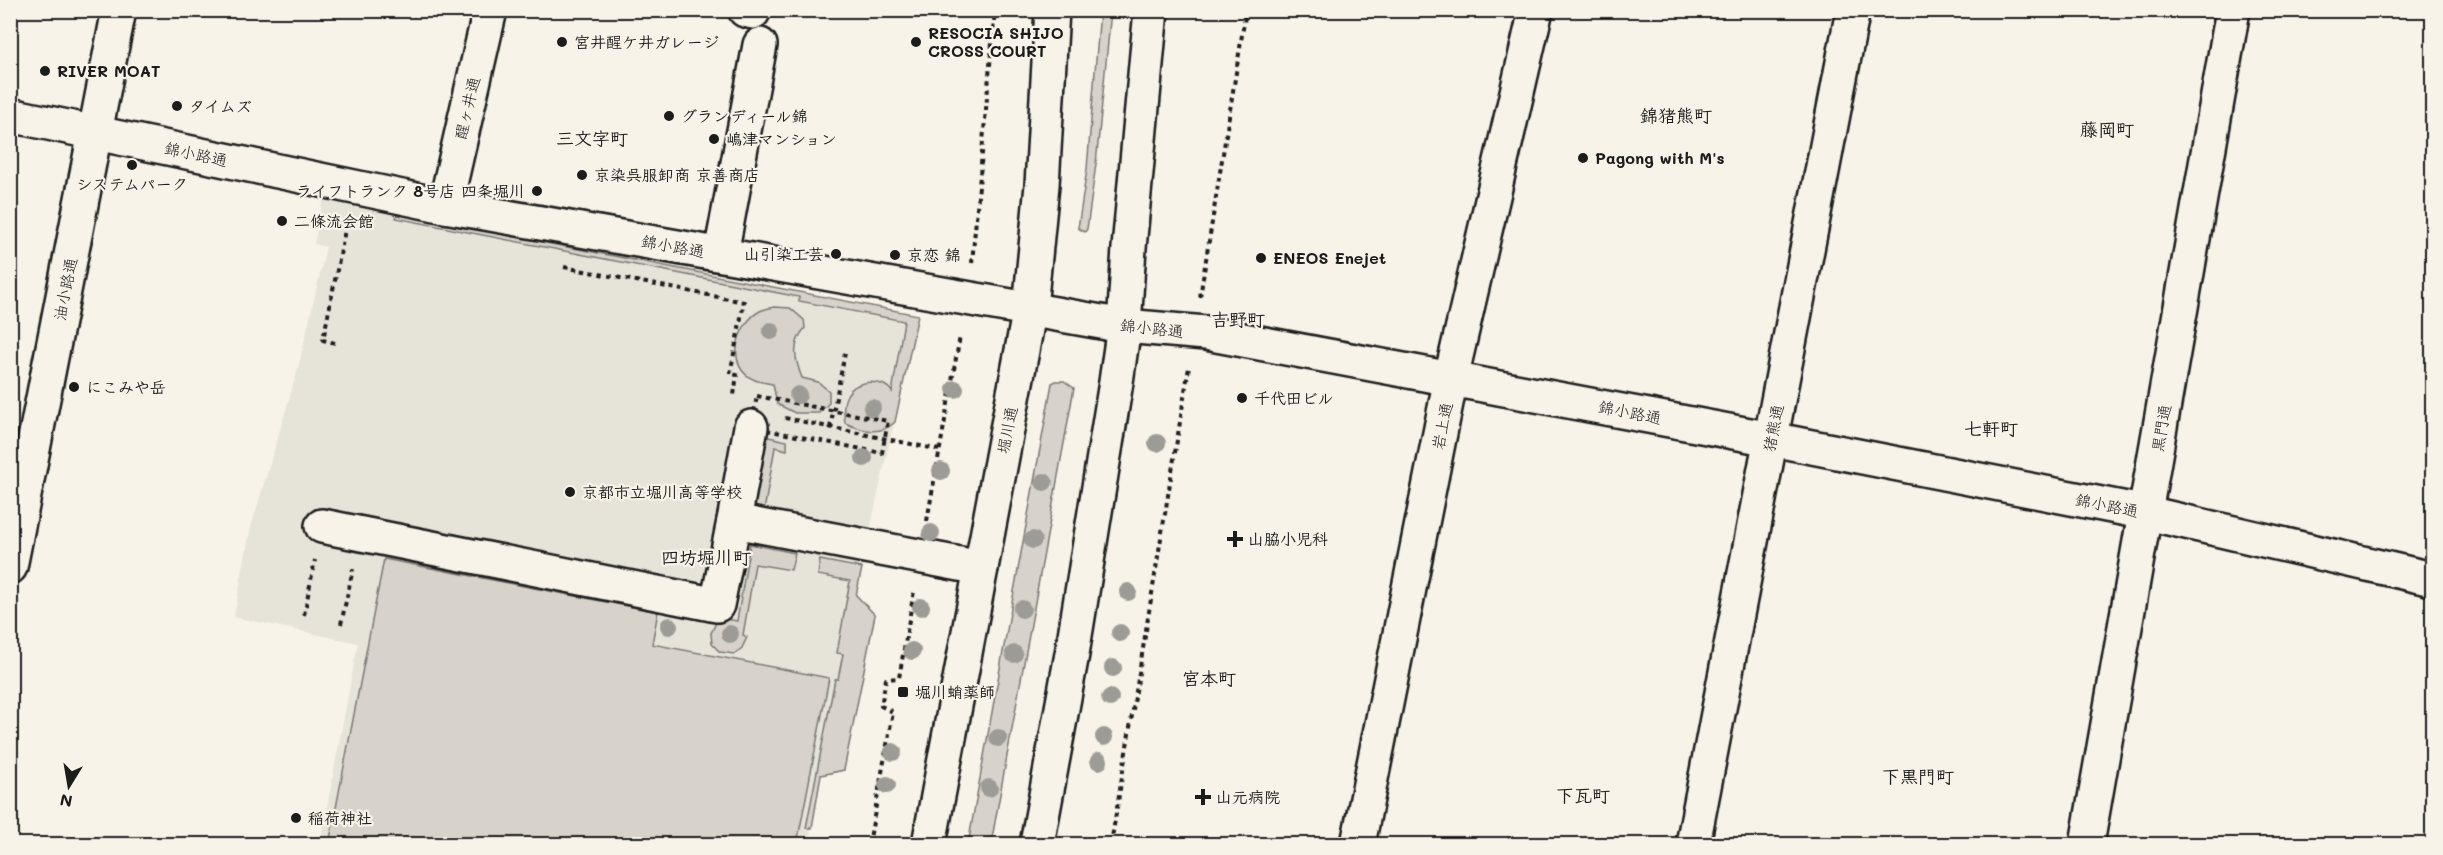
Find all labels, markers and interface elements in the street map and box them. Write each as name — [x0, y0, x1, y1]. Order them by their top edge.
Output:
place label: RESOCIA SHIJO CROSS COURT — [928, 22, 1064, 61]
place label: 宮井醒ケ井ガレージ — [574, 31, 719, 52]
marker: 宮井醒ケ井ガレージ — [555, 35, 569, 49]
marker: RESOCIA SHIJO CROSS COURT — [909, 35, 923, 49]
place label: RIVER MOAT — [57, 60, 160, 81]
marker: RIVER MOAT — [38, 64, 52, 78]
street label: 醒ヶ井通 — [449, 74, 484, 141]
place label: タイムズ — [189, 95, 252, 116]
marker: タイムズ — [170, 99, 184, 113]
district label: 錦猪熊町 — [1640, 103, 1712, 127]
place label: グランディール錦 — [681, 105, 808, 126]
marker: グランディール錦 — [662, 109, 676, 123]
district label: 藤岡町 — [2080, 117, 2134, 141]
district label: 三文字町 — [556, 126, 628, 150]
place label: 嶋津マンション — [726, 128, 837, 149]
marker: 嶋津マンション — [707, 132, 721, 146]
street label: 錦小路通 — [163, 137, 230, 170]
place label: Pagong with M's — [1595, 147, 1725, 168]
marker: Pagong with M's — [1576, 151, 1590, 165]
marker: システムパーク — [125, 158, 139, 172]
place label: 京染呉服卸商 京善商店 — [594, 164, 760, 185]
marker: 京染呉服卸商 京善商店 — [575, 168, 589, 182]
place label: システムパーク — [76, 173, 188, 194]
place label: ライフトランク 8号店 四条堀川 — [296, 180, 525, 201]
marker: ライフトランク 8号店 四条堀川 — [530, 184, 544, 198]
place label: 二條流会館 — [294, 210, 374, 231]
marker: 二條流会館 — [275, 214, 289, 228]
street label: 錦小路通 — [640, 230, 706, 261]
place label: 山引染工芸 — [744, 243, 824, 264]
place label: 京恋 錦 — [907, 244, 961, 265]
marker: 山引染工芸 — [829, 247, 843, 261]
place label: ENEOS Enejet — [1273, 247, 1386, 268]
marker: 京恋 錦 — [888, 248, 902, 262]
marker: ENEOS Enejet — [1254, 251, 1268, 265]
street label: 油小路通 — [48, 255, 81, 322]
district label: 吉野町 — [1211, 307, 1265, 331]
street label: 錦小路通 — [1119, 314, 1185, 341]
place label: にこみや岳 — [86, 376, 166, 397]
marker: にこみや岳 — [67, 380, 81, 394]
place label: 千代田ビル — [1254, 387, 1334, 408]
marker: 千代田ビル — [1235, 391, 1249, 405]
street label: 錦小路通 — [1597, 395, 1664, 428]
street label: 岩上通 — [1427, 400, 1456, 451]
street label: 猪熊通 — [1758, 402, 1787, 453]
street label: 黒門通 — [2146, 402, 2175, 453]
street label: 堀川通 — [992, 404, 1021, 455]
district label: 七軒町 — [1964, 416, 2018, 440]
place label: 京都市立堀川高等学校 — [582, 481, 742, 502]
marker: 京都市立堀川高等学校 — [563, 485, 577, 499]
street label: 錦小路通 — [2074, 488, 2141, 521]
place label: 山脇小児科 — [1248, 528, 1328, 549]
marker: 山脇小児科 — [1226, 530, 1244, 548]
district label: 四坊堀川町 — [661, 545, 751, 569]
district label: 宮本町 — [1182, 666, 1236, 690]
place label: 堀川蛸薬師 — [915, 681, 995, 702]
marker: 堀川蛸薬師 — [896, 685, 910, 699]
north arrow — [39, 756, 99, 816]
district label: 下黒門町 — [1882, 764, 1954, 788]
district label: 下瓦町 — [1556, 783, 1610, 807]
place label: 山元病院 — [1216, 786, 1280, 807]
marker: 山元病院 — [1194, 788, 1212, 806]
text: N — [58, 790, 74, 813]
place label: 稲荷神社 — [308, 807, 372, 828]
marker: 稲荷神社 — [289, 811, 303, 825]

